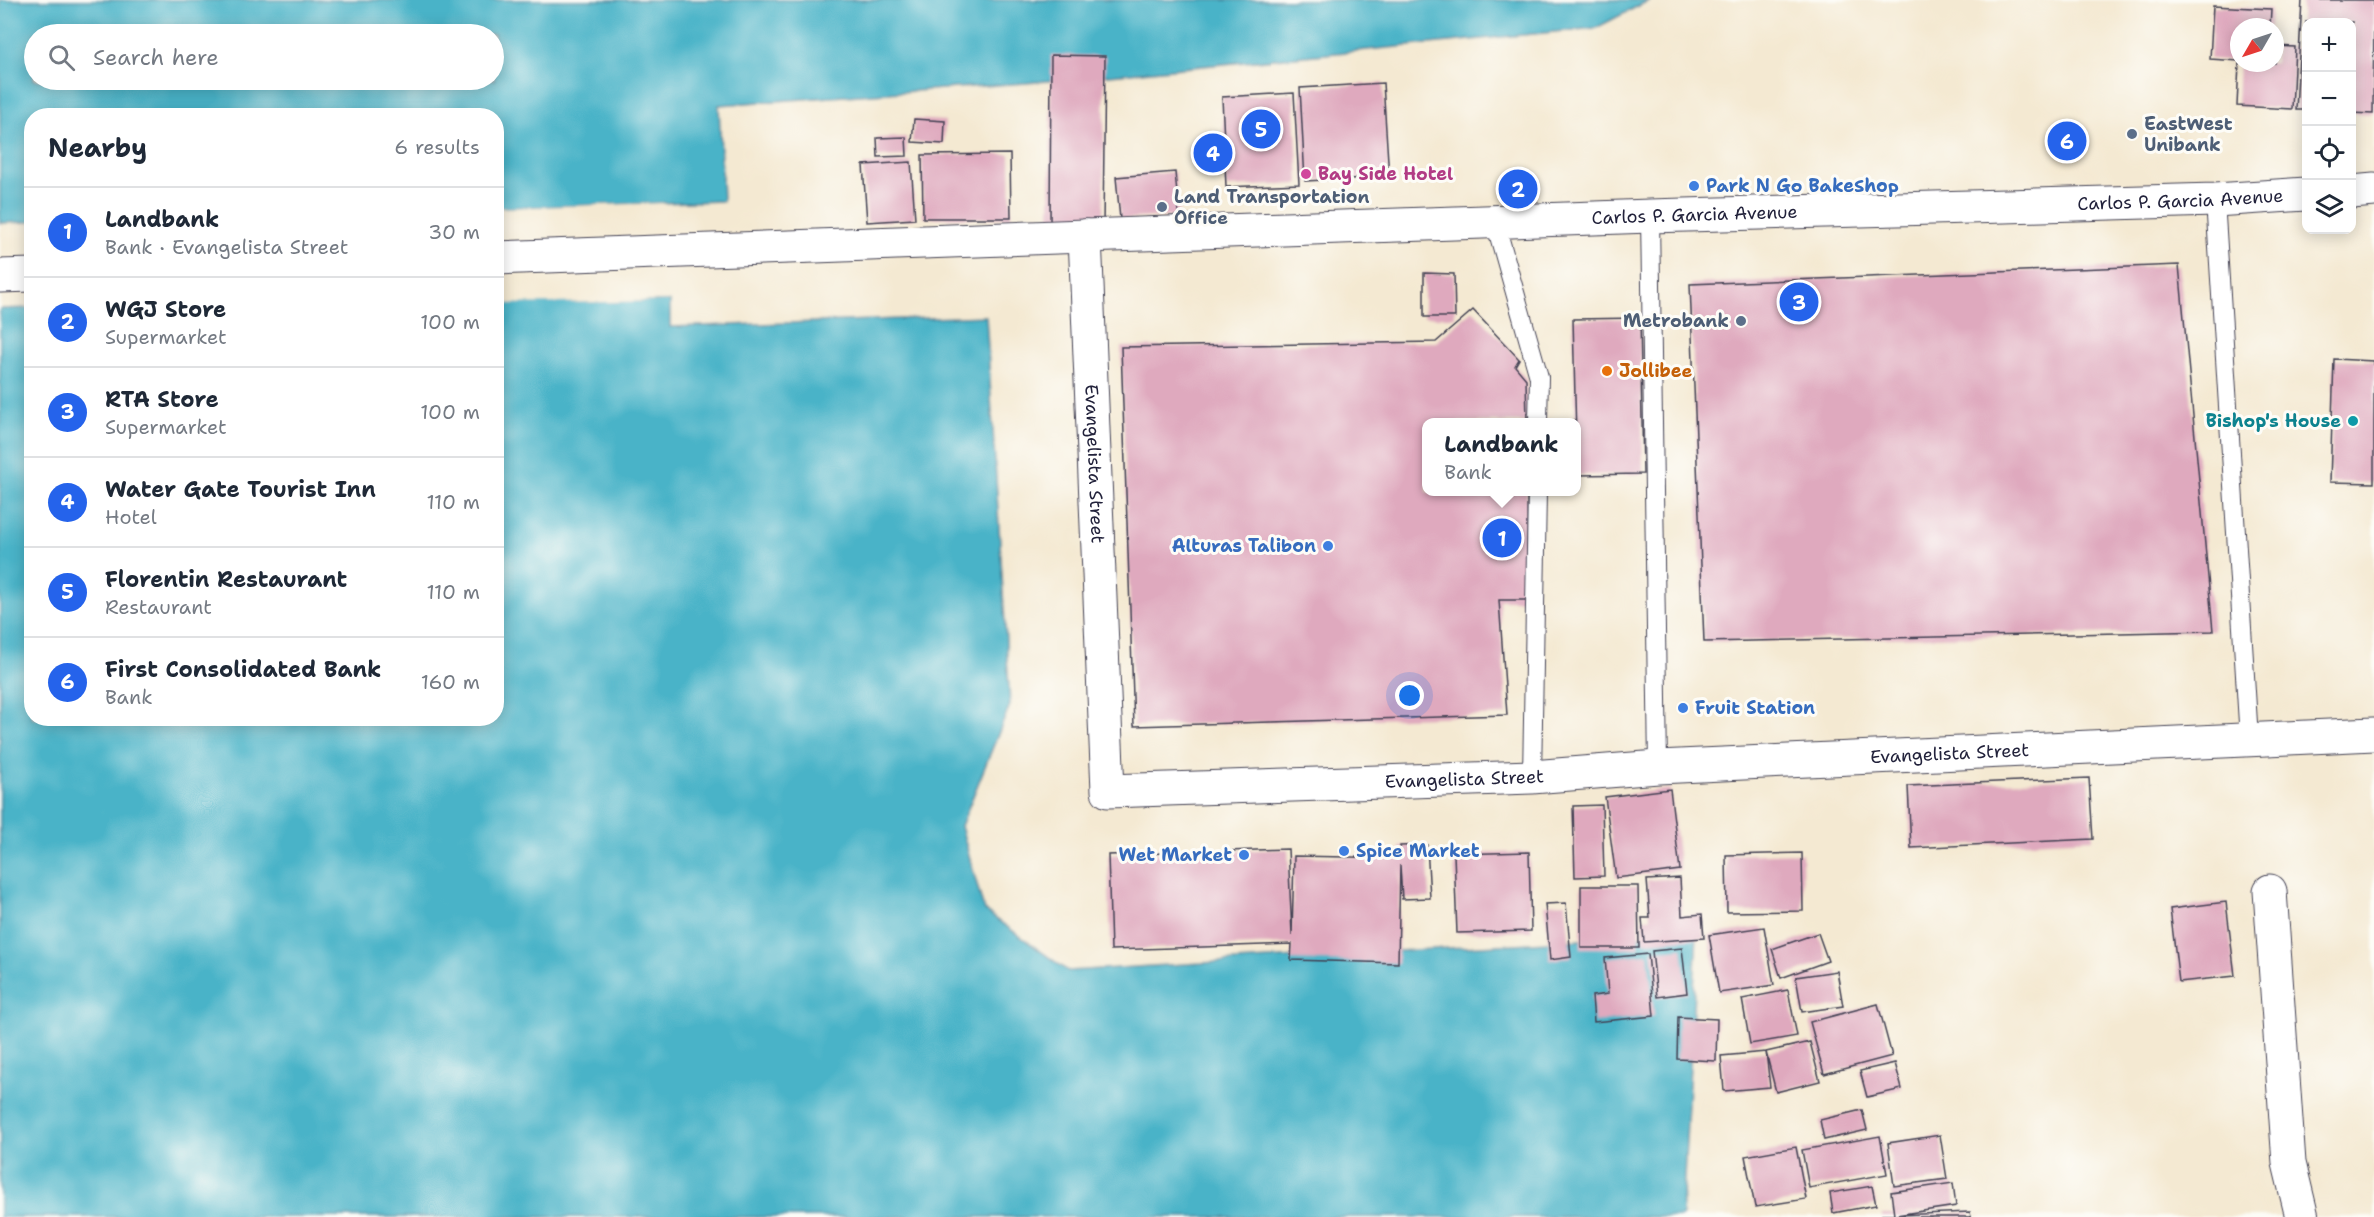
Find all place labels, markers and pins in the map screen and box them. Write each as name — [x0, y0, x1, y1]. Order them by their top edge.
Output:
pin: 5 — [1242, 106, 1280, 152]
place label: EastWest Unibank — [2144, 112, 2233, 157]
pin: 6 — [2048, 118, 2086, 164]
marker: EastWest Unibank — [2125, 127, 2139, 141]
pin: 4 — [1194, 130, 1232, 176]
place label: Bay Side Hotel — [1318, 162, 1453, 186]
pin: 2 — [1498, 166, 1538, 212]
marker: Bay Side Hotel — [1299, 167, 1313, 181]
place label: Park N Go BakeShop — [1706, 174, 1899, 198]
marker: Park N Go BakeShop — [1687, 179, 1701, 193]
place label: Land Transportation Office — [1174, 185, 1370, 230]
marker: Land Transportation Office — [1155, 200, 1169, 214]
pin: 3 — [1780, 280, 1818, 324]
place label: Metrobank — [1623, 309, 1729, 333]
marker: Metrobank — [1734, 314, 1748, 328]
place label: Jollibee — [1619, 359, 1693, 383]
marker: Jollibee — [1600, 364, 1614, 378]
place label: Bishop's House — [2206, 409, 2341, 433]
marker: Bishop's House — [2346, 414, 2360, 428]
pin: 1 — [1482, 516, 1522, 560]
place label: Alturas Talibon — [1172, 534, 1316, 558]
marker: Alturas Talibon — [1321, 539, 1335, 553]
place label: Fruit Station — [1695, 696, 1815, 720]
marker: Fruit Station — [1676, 701, 1690, 715]
place label: Spice Market — [1356, 839, 1480, 863]
place label: Wet Market — [1119, 843, 1232, 867]
marker: Spice Market — [1337, 844, 1351, 858]
marker: Wet Market — [1237, 848, 1251, 862]

